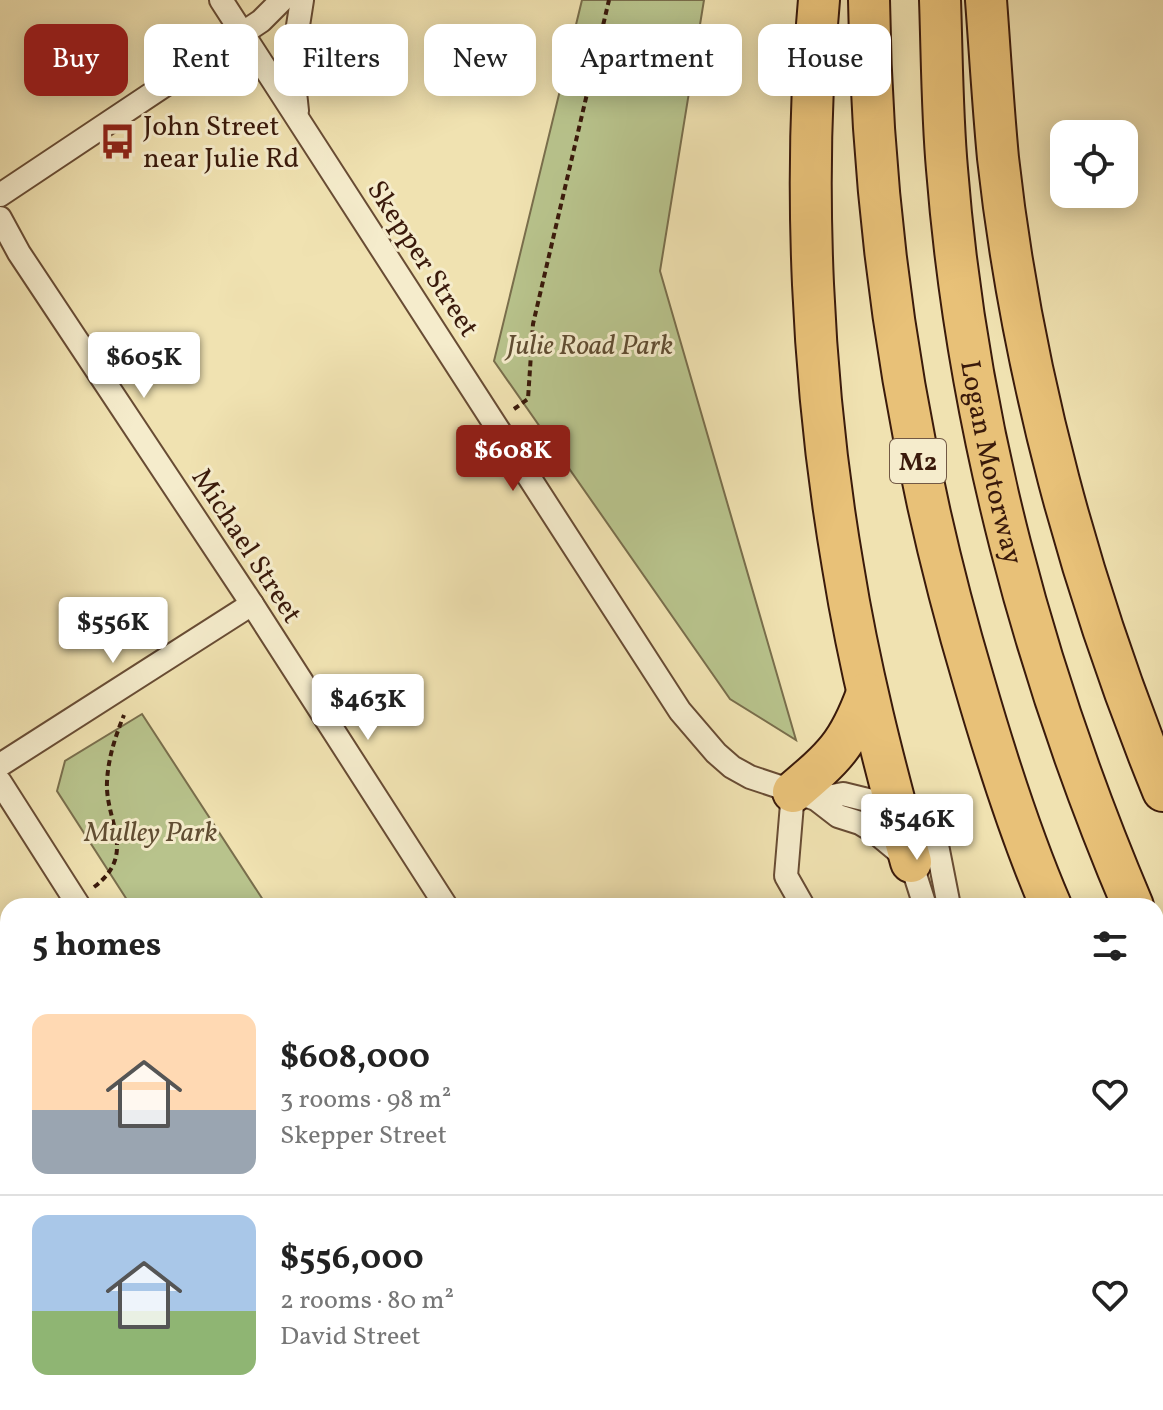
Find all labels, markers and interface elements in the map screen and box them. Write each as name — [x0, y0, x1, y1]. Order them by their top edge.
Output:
chip: Buy — [24, 24, 128, 96]
chip: Rent — [144, 24, 258, 96]
chip: Filters — [274, 24, 408, 96]
chip: New — [424, 24, 536, 96]
chip: Apartment — [552, 24, 742, 96]
chip: House — [758, 24, 891, 96]
place label: John Street near Julie Rd — [143, 108, 299, 179]
map controls — [1050, 120, 1138, 208]
button: locate — [1050, 120, 1138, 208]
bus stop icon: John Street near Julie Rd — [98, 122, 136, 160]
street label: Skepper Street — [357, 173, 487, 345]
park label: Julie Road Park — [504, 327, 673, 366]
pin: $605K — [88, 332, 200, 400]
text: $605K — [106, 340, 182, 376]
street label: Logan Motorway — [949, 357, 1032, 569]
pin: $608K — [457, 425, 569, 493]
text: $608K — [474, 433, 552, 469]
road number: M2 — [890, 439, 946, 483]
street label: Michael Street — [181, 461, 311, 631]
pin: $556K — [57, 597, 169, 665]
text: $556K — [77, 605, 149, 641]
pin: $463K — [312, 674, 424, 742]
text: $463K — [330, 682, 406, 718]
pin: $546K — [861, 794, 973, 862]
text: $546K — [879, 802, 955, 838]
park label: Mulley Park — [84, 814, 217, 853]
text: 5 homes — [32, 923, 162, 970]
icon: filters — [1088, 924, 1132, 968]
text: $608,000 — [280, 1035, 430, 1082]
icon: home — [96, 1046, 192, 1142]
icon: heart — [1088, 1072, 1132, 1116]
text: 3 rooms · 98 m² — [280, 1082, 451, 1118]
text: Skepper Street — [280, 1118, 447, 1154]
text: $556,000 — [280, 1236, 424, 1283]
icon: home — [96, 1247, 192, 1343]
icon: heart — [1088, 1273, 1132, 1317]
text: 2 rooms · 80 m² — [280, 1283, 454, 1319]
text: David Street — [280, 1319, 421, 1355]

